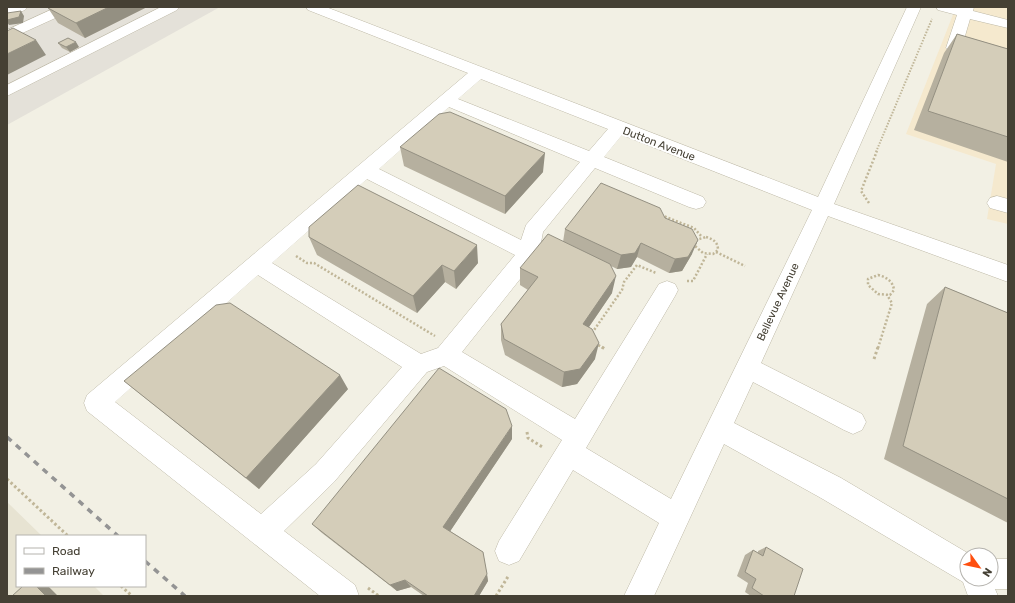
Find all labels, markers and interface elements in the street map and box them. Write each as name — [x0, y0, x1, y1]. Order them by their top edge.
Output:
street label: Dutton Avenue — [621, 124, 697, 164]
street label: Bellevue Avenue — [754, 261, 802, 343]
legend — [16, 535, 146, 587]
text: Road — [52, 544, 80, 558]
north arrow — [959, 547, 999, 587]
text: Railway — [52, 564, 95, 578]
text: N — [979, 565, 995, 579]

